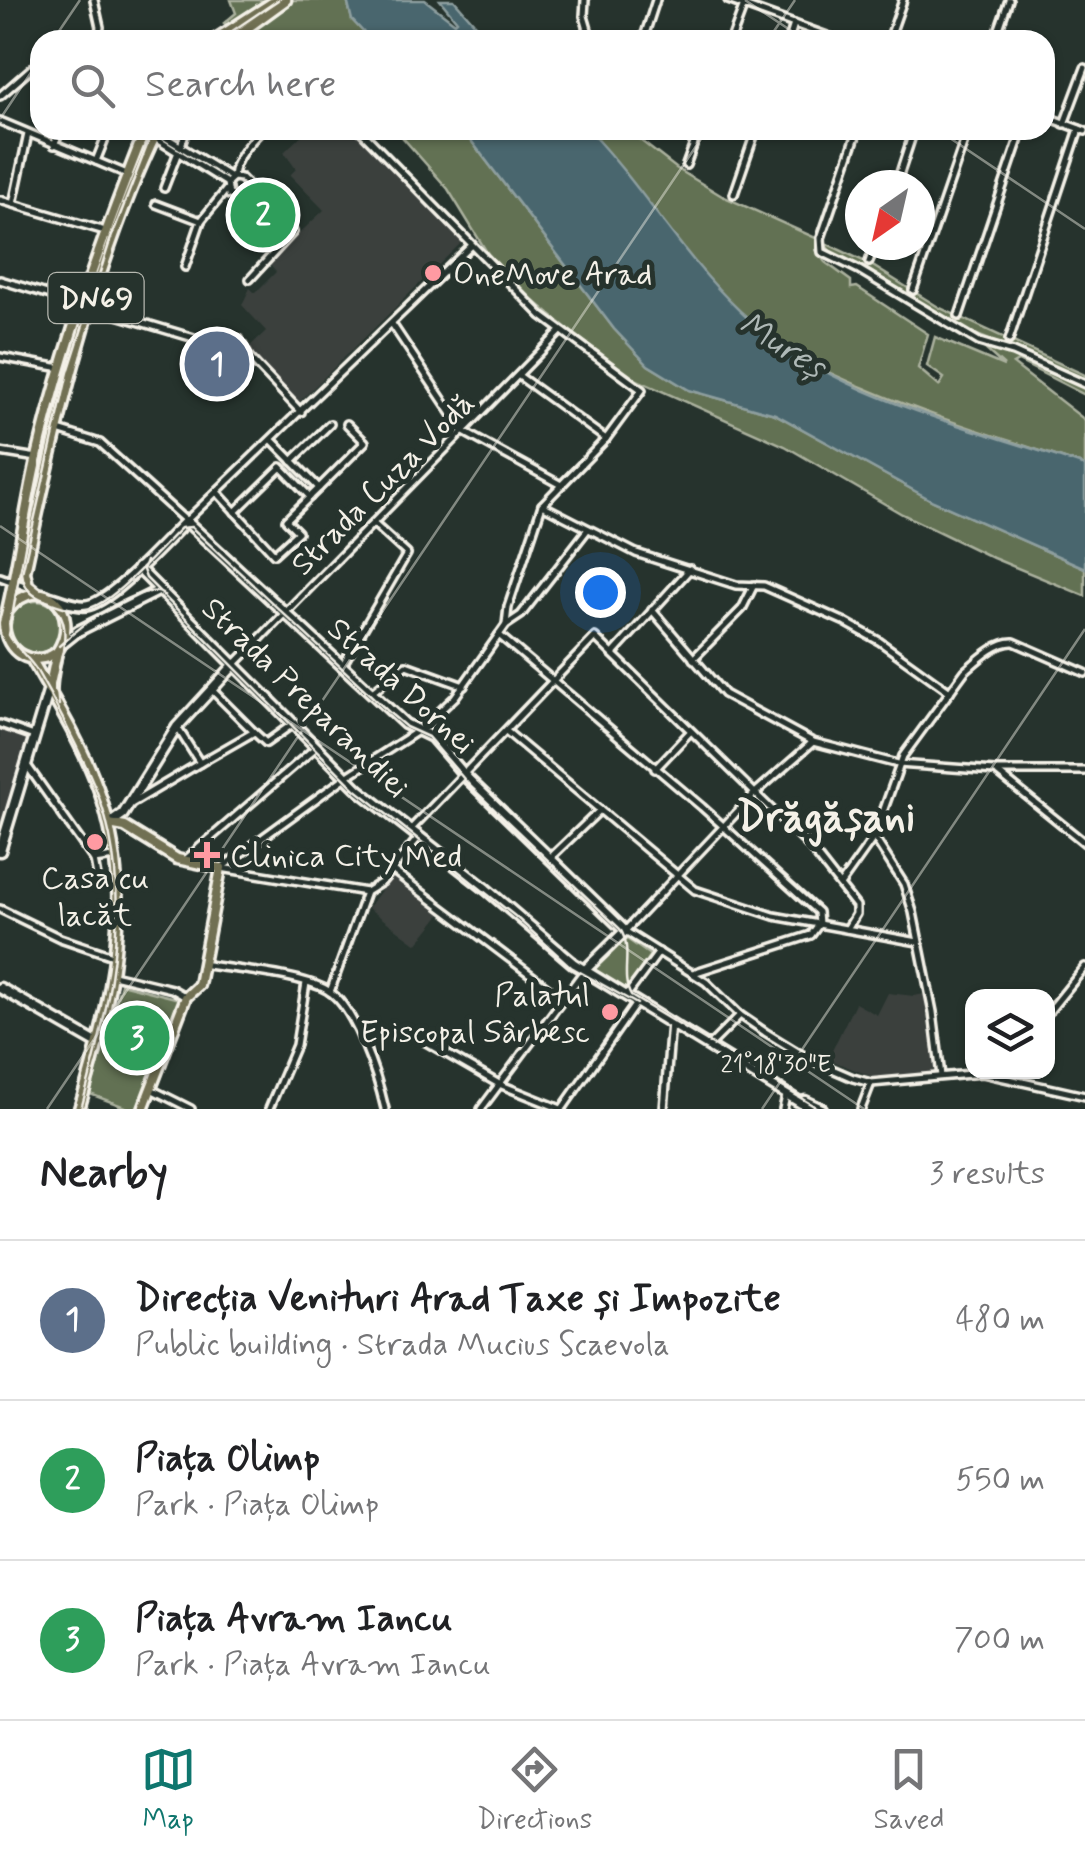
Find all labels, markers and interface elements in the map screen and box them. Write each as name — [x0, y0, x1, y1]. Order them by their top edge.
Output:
search box — [30, 30, 1055, 140]
icon: search — [65, 58, 120, 113]
text: Search here — [145, 61, 336, 110]
north arrow — [845, 170, 935, 260]
pin: 2 — [230, 178, 296, 252]
place label: OneMove Arad — [453, 254, 652, 296]
marker: OneMove Arad — [422, 262, 444, 284]
road number: DN69 — [48, 273, 144, 323]
water label: Mureș — [730, 301, 837, 392]
pin: 1 — [184, 326, 250, 402]
street label: Strada Cuza Vodă — [282, 383, 485, 586]
your location — [575, 567, 626, 618]
street label: Strada Preparandiei — [192, 589, 417, 808]
street label: Strada Dornei — [318, 609, 484, 764]
district label: Drăgășani — [737, 791, 915, 847]
marker: Casa cu lacăt — [84, 831, 106, 853]
place label: Clinica City Med — [230, 836, 462, 878]
marker: Clinica City Med — [194, 842, 220, 868]
place label: Casa cu lacăt — [41, 858, 149, 937]
place label: Palatul Episcopal Sârbesc — [360, 975, 590, 1054]
map controls — [965, 989, 1055, 1079]
button: layers — [965, 989, 1055, 1079]
pin: 3 — [104, 1000, 170, 1076]
marker: Palatul Episcopal Sârbesc — [599, 1001, 621, 1023]
text: 21°18'30"E — [721, 1049, 831, 1082]
text: Nearby — [40, 1147, 168, 1202]
text: 3 results — [929, 1153, 1045, 1195]
text: Direcția Venituri Arad Taxe și Impozite — [135, 1275, 781, 1324]
text: 1 — [65, 1299, 80, 1341]
text: 480 m — [955, 1299, 1045, 1341]
text: Public building · Strada Mucius Scaevola — [135, 1324, 670, 1366]
text: Piața Olimp — [135, 1435, 320, 1484]
text: 2 — [65, 1459, 80, 1501]
text: 550 m — [955, 1459, 1045, 1501]
text: Park · Piața Olimp — [135, 1484, 379, 1526]
text: Piața Avram Iancu — [135, 1595, 452, 1644]
text: 3 — [65, 1619, 80, 1661]
text: 700 m — [954, 1619, 1045, 1661]
text: Park · Piața Avram Iancu — [135, 1644, 491, 1686]
tab: Map — [141, 1742, 196, 1839]
tab: Directions — [477, 1742, 592, 1839]
tab: Saved — [874, 1742, 944, 1839]

